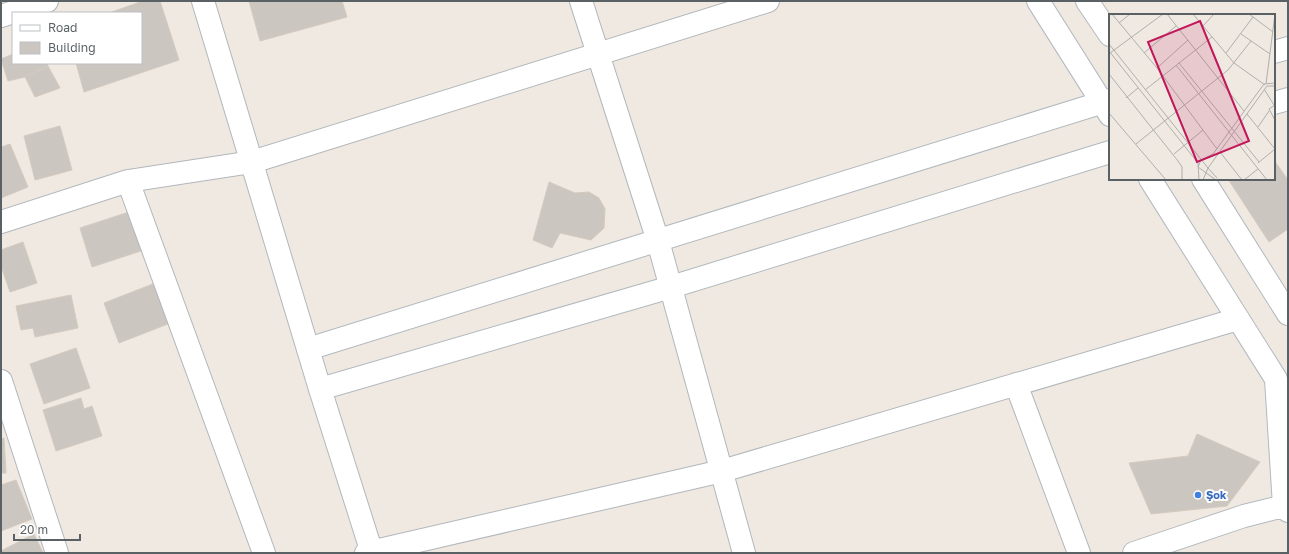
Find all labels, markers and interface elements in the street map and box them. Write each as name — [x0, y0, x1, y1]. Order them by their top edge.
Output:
legend — [12, 12, 142, 64]
inset map — [1109, 14, 1275, 180]
text: Road — [48, 20, 77, 35]
text: Building — [48, 40, 96, 55]
place label: Şok — [1206, 488, 1227, 501]
marker: Şok — [1193, 490, 1203, 500]
scale bar — [14, 516, 80, 542]
text: 20 m — [20, 522, 48, 537]

